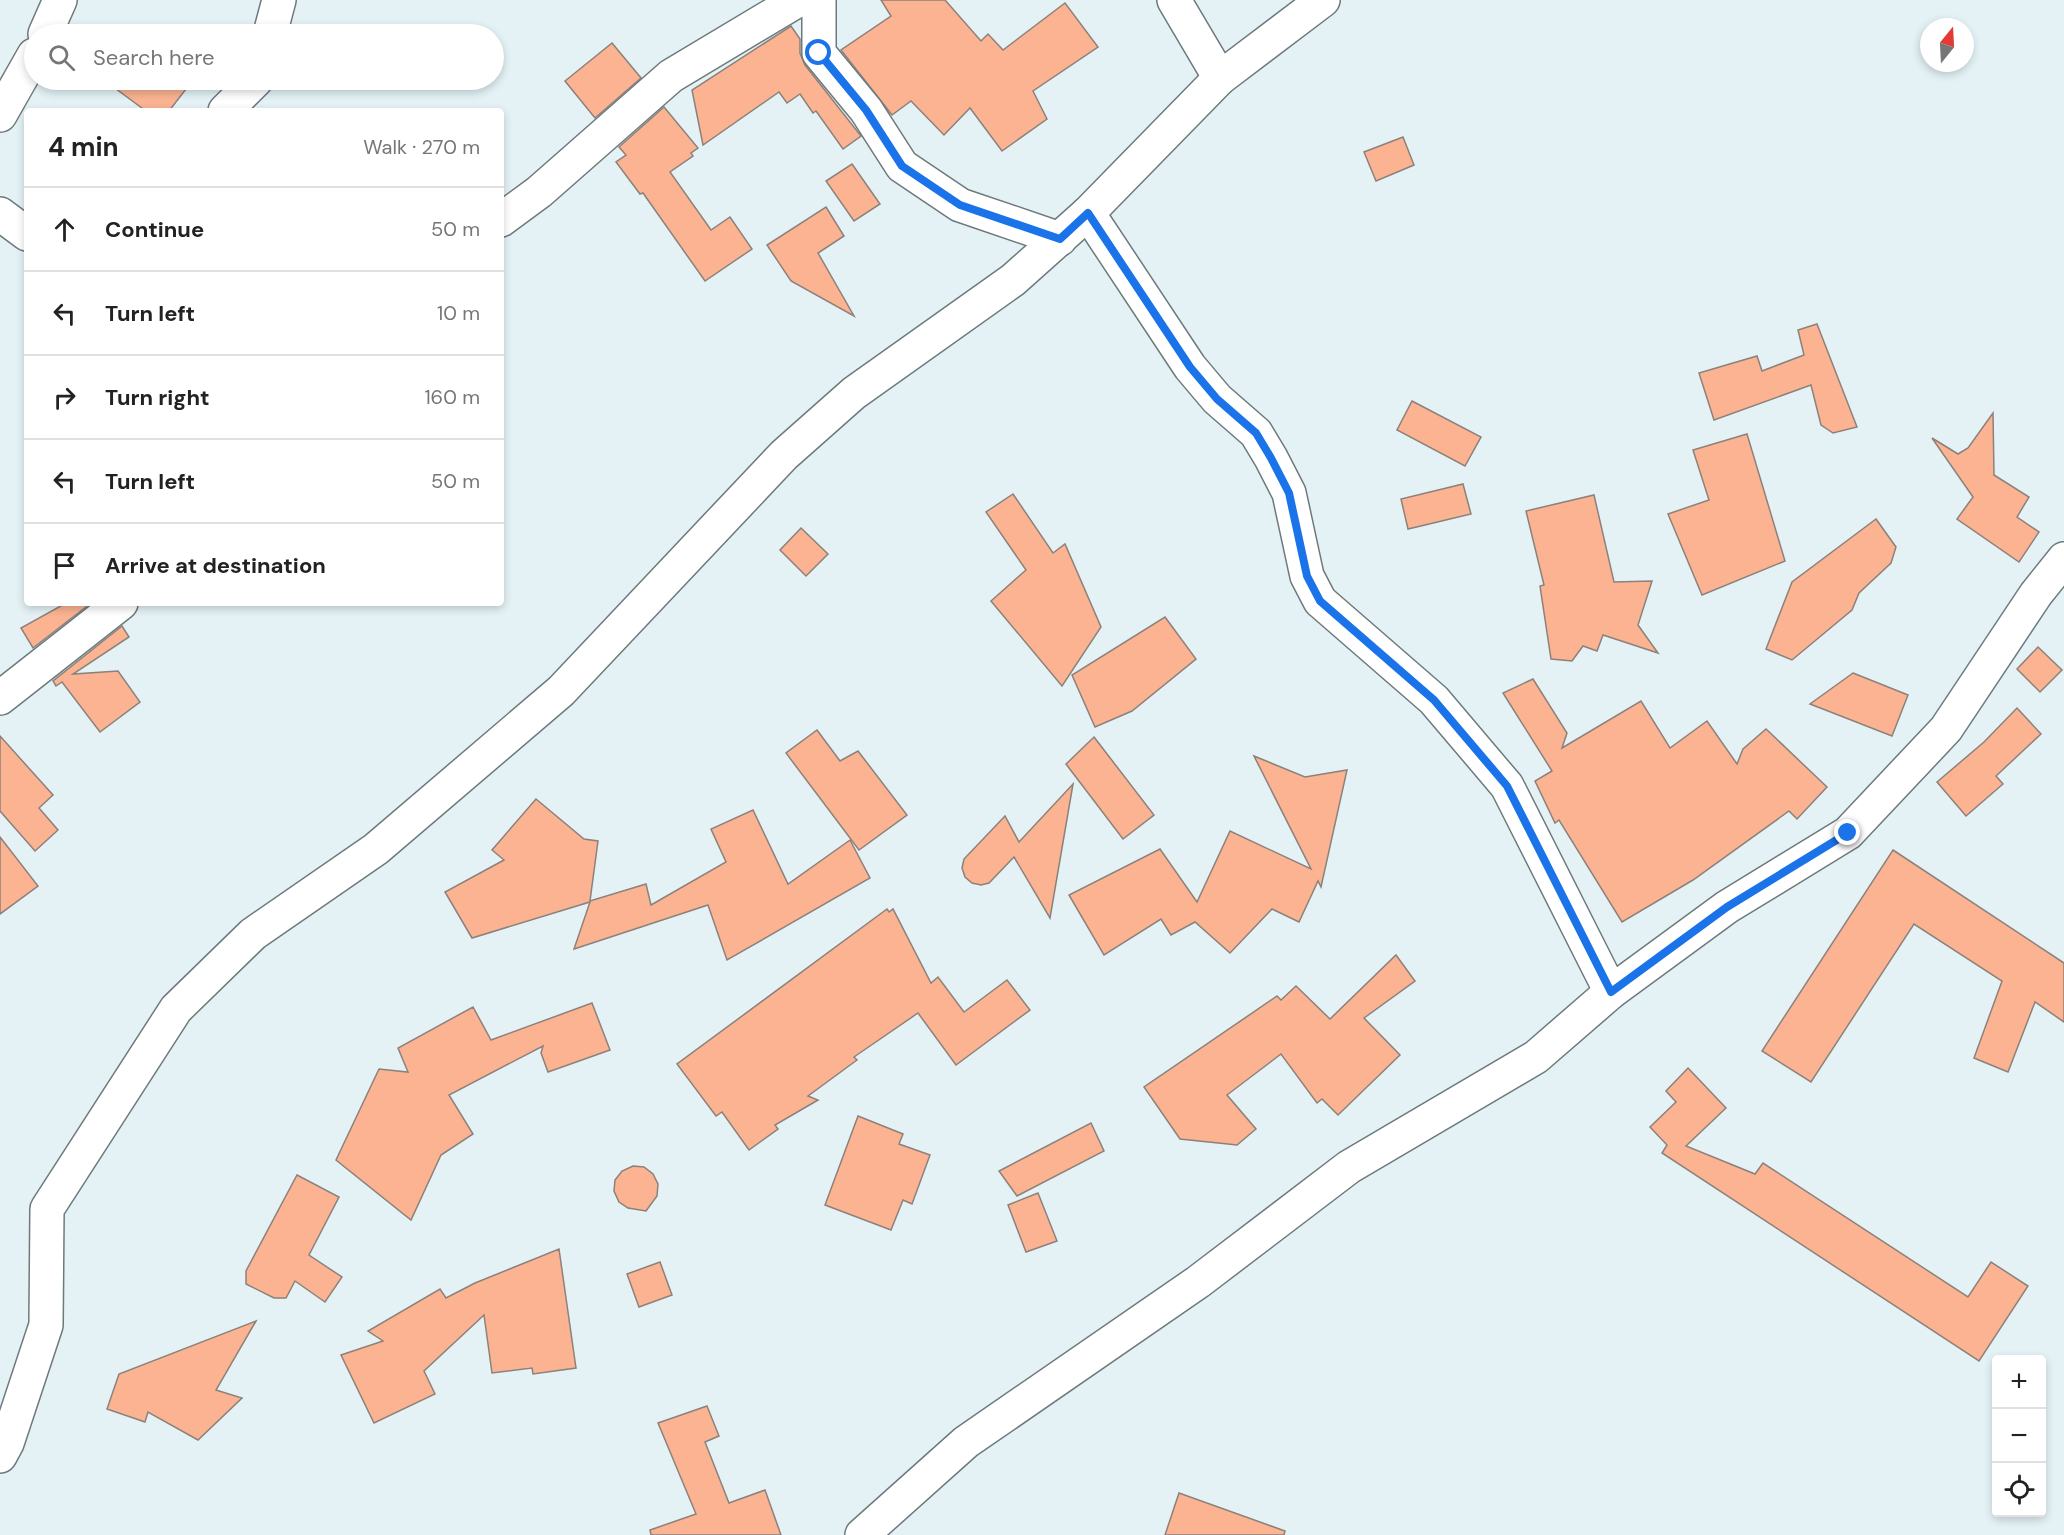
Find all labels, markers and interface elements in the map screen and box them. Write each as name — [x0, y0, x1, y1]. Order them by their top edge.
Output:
north arrow — [1920, 18, 1974, 72]
search box — [24, 24, 504, 90]
route start — [805, 39, 831, 65]
icon: search — [45, 41, 78, 74]
text: Search here — [93, 43, 214, 72]
text: 4 min — [48, 130, 119, 164]
text: Walk · 270 m — [363, 134, 480, 160]
icon: ahead — [48, 213, 81, 246]
text: Continue — [105, 215, 204, 244]
text: 50 m — [431, 216, 480, 242]
icon: left — [48, 297, 81, 330]
text: Turn left — [105, 299, 195, 328]
text: 10 m — [437, 300, 480, 326]
icon: right — [48, 381, 81, 414]
text: Turn right — [105, 383, 210, 412]
text: 160 m — [424, 384, 480, 410]
icon: left — [48, 465, 81, 498]
text: Turn left — [105, 467, 195, 496]
text: 50 m — [431, 468, 480, 494]
icon: arrive — [48, 549, 81, 582]
text: Arrive at destination — [105, 551, 326, 580]
route end — [1834, 819, 1860, 845]
map controls — [1992, 1355, 2046, 1517]
button: + — [1992, 1355, 2046, 1409]
button: − — [1992, 1409, 2046, 1463]
button: locate — [1992, 1463, 2046, 1517]

